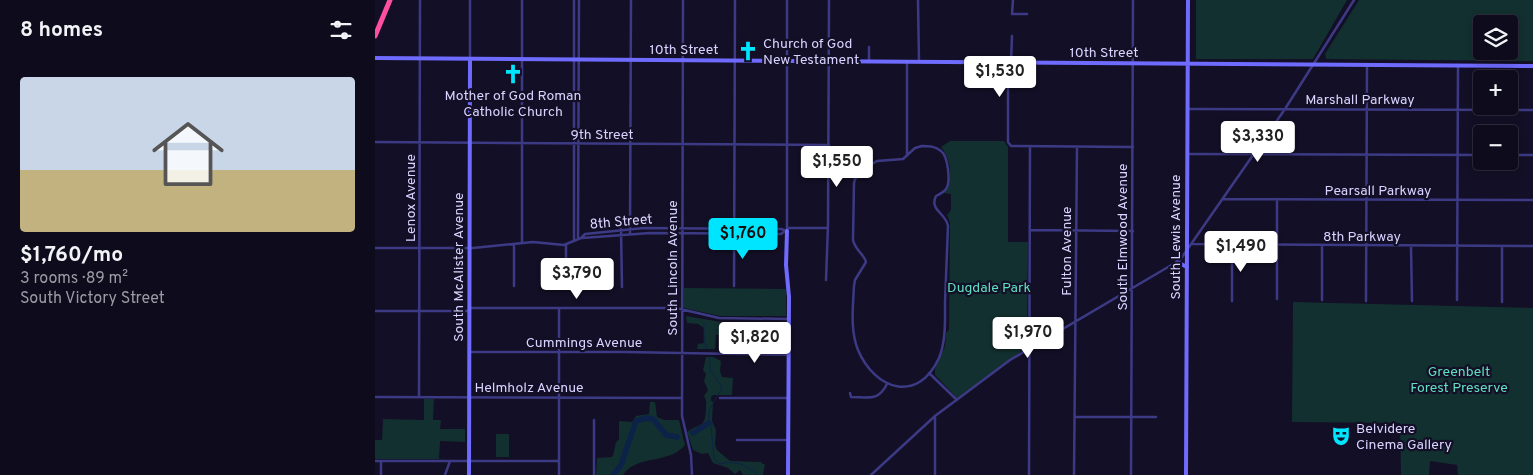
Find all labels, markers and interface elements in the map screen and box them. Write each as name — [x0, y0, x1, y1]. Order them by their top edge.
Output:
map controls — [1473, 15, 1518, 170]
button: layers — [1473, 15, 1518, 60]
icon: filters — [327, 16, 355, 44]
text: 8 homes — [20, 17, 103, 44]
place label: Church of God New Testament — [763, 36, 859, 69]
church icon: Church of God New Testament — [737, 40, 759, 62]
street label: 10th Street — [650, 42, 718, 59]
street label: 10th Street — [1070, 45, 1138, 62]
pin: $1,530 — [959, 56, 1041, 98]
text: $1,530 — [975, 62, 1025, 82]
church icon: Mother of God Roman Catholic Church — [502, 63, 524, 85]
button: + — [1473, 70, 1518, 115]
place label: Mother of God Roman Catholic Church — [445, 88, 582, 121]
street label: Marshall Parkway — [1305, 92, 1415, 109]
icon: home — [143, 109, 233, 199]
pin: $3,330 — [1217, 120, 1299, 163]
button: − — [1473, 125, 1518, 170]
street label: 9th Street — [570, 127, 634, 144]
text: $3,330 — [1232, 127, 1284, 147]
pin: $1,550 — [796, 146, 878, 188]
text: $1,550 — [812, 152, 862, 172]
street label: Lenox Avenue — [403, 154, 420, 242]
street label: South Elmwood Avenue — [1115, 163, 1132, 311]
street label: South Lewis Avenue — [1168, 175, 1185, 299]
street label: Pearsall Parkway — [1325, 183, 1431, 200]
street label: South McAlister Avenue — [451, 192, 468, 342]
street label: South Lincoln Avenue — [665, 200, 682, 336]
street label: Fulton Avenue — [1059, 206, 1076, 296]
street label: 8th Street — [589, 211, 653, 234]
pin: $1,760 — [702, 218, 784, 260]
text: $1,760 — [719, 224, 767, 244]
street label: 8th Parkway — [1323, 229, 1401, 246]
pin: $1,490 — [1200, 230, 1282, 273]
text: $1,490 — [1216, 237, 1266, 257]
text: $1,760/mo — [20, 242, 123, 269]
pin: $3,790 — [536, 258, 618, 300]
text: $3,790 — [552, 264, 602, 284]
text: 3 rooms · 89 m² — [20, 269, 128, 289]
park label: Dugdale Park — [947, 280, 1031, 297]
text: South Victory Street — [20, 289, 165, 309]
pin: $1,970 — [987, 316, 1069, 359]
pin: $1,820 — [714, 322, 796, 364]
text: $1,970 — [1004, 323, 1052, 343]
text: $1,820 — [730, 328, 780, 348]
street label: Cummings Avenue — [526, 335, 642, 352]
park label: Greenbelt Forest Preserve — [1410, 364, 1508, 397]
street label: Helmholz Avenue — [474, 380, 584, 397]
place label: Belvidere Cinema Gallery — [1356, 421, 1452, 454]
theatre icon: Belvidere Cinema Gallery — [1330, 425, 1352, 447]

